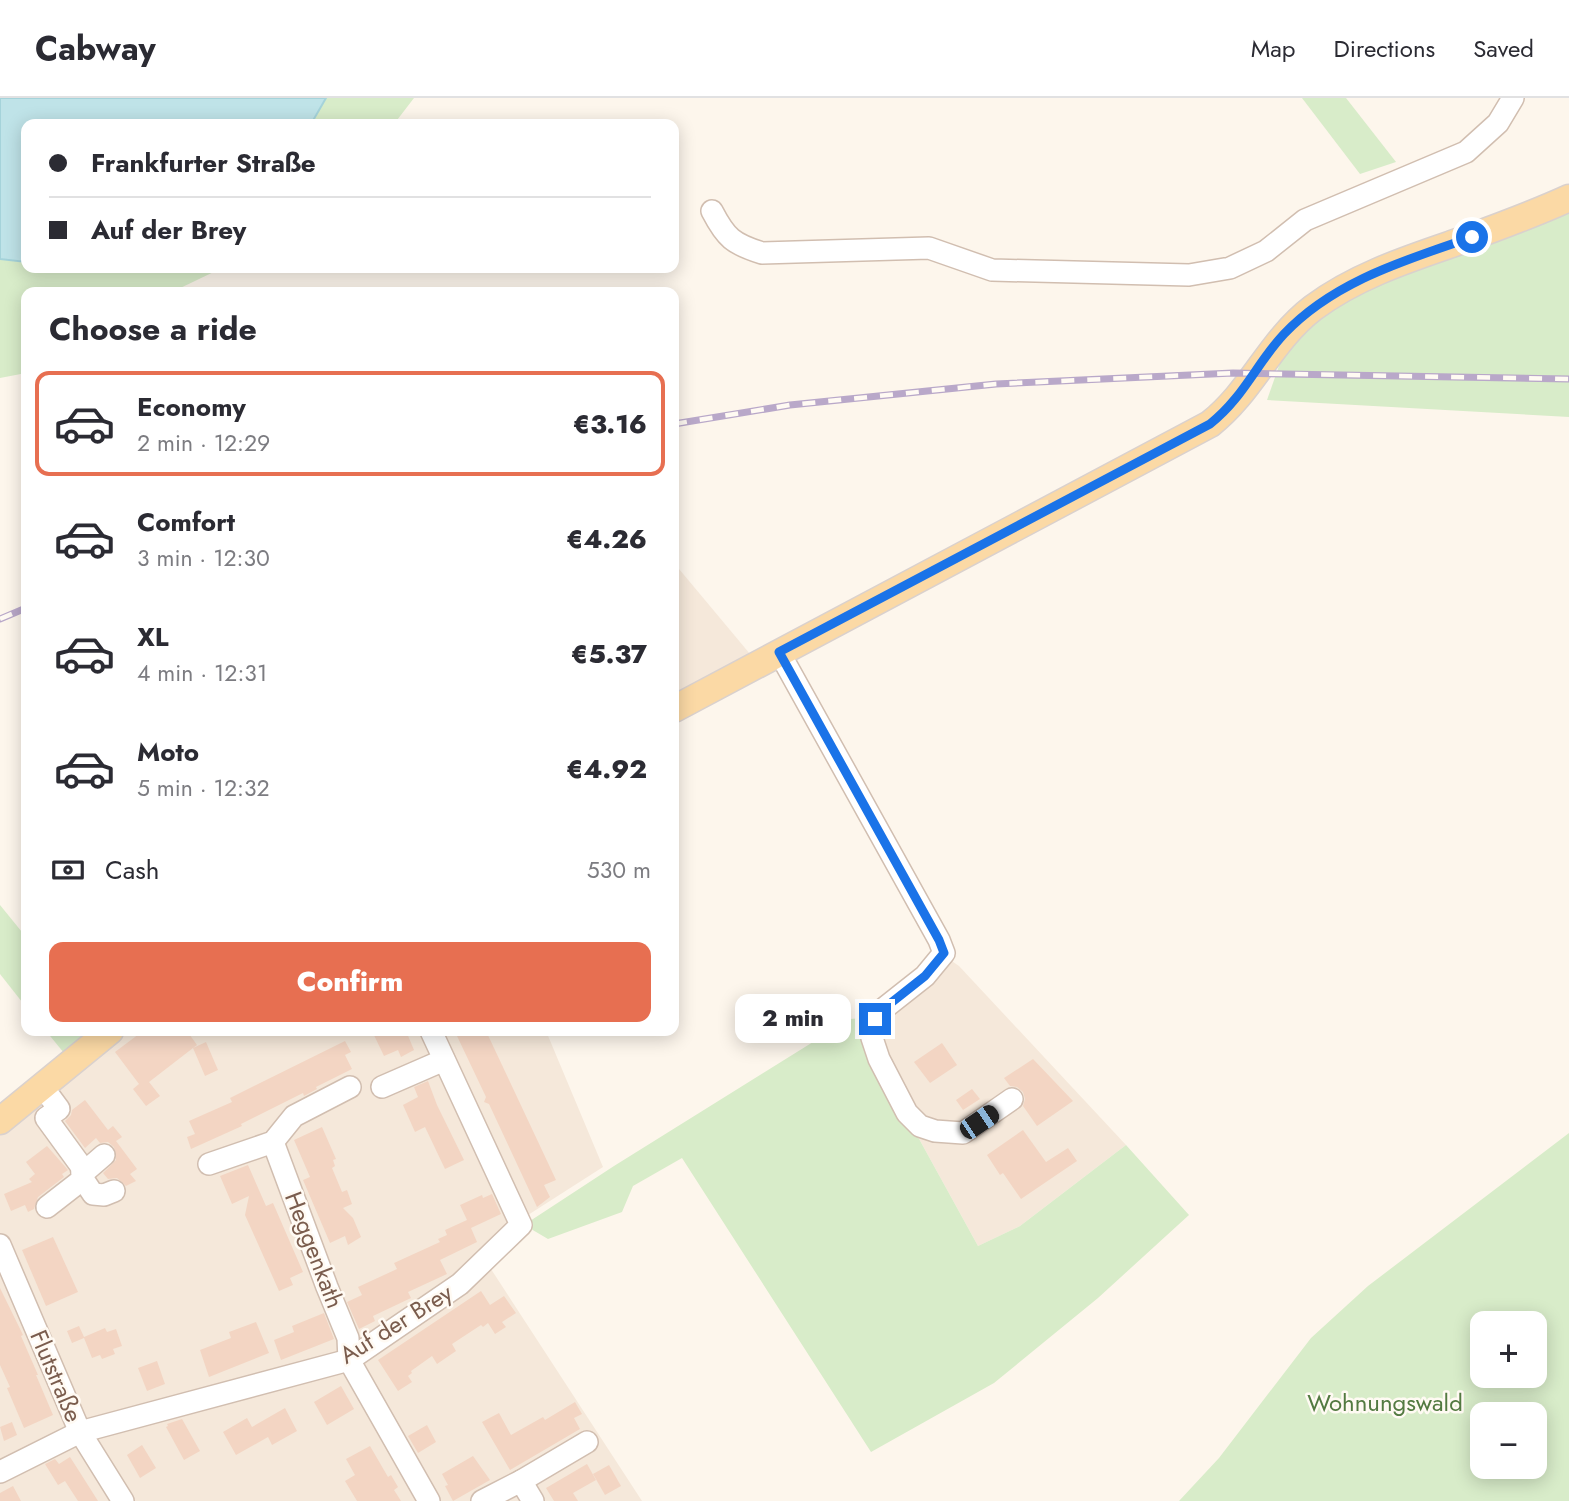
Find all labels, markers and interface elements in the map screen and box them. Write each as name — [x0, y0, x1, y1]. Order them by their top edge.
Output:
text: Cabway — [35, 25, 156, 72]
text: Map — [1251, 31, 1296, 66]
text: Directions — [1334, 31, 1435, 66]
text: Saved — [1473, 31, 1534, 66]
text: Frankfurter Straße — [91, 144, 316, 182]
text: Auf der Brey — [91, 211, 246, 249]
route start — [1456, 221, 1488, 253]
text: Choose a ride — [49, 306, 257, 352]
text: Economy — [137, 388, 246, 426]
icon: car — [53, 392, 116, 455]
text: €3.16 — [573, 405, 647, 443]
text: 2 min · 12:29 — [137, 426, 270, 460]
text: Comfort — [137, 503, 235, 541]
icon: car — [53, 507, 116, 570]
text: €4.26 — [566, 520, 647, 558]
text: 3 min · 12:30 — [137, 541, 270, 575]
text: XL — [137, 618, 169, 656]
icon: car — [53, 622, 116, 685]
text: €5.37 — [571, 635, 647, 673]
text: 4 min · 12:31 — [137, 656, 267, 690]
text: Moto — [137, 733, 199, 771]
icon: car — [53, 737, 116, 800]
text: €4.92 — [566, 750, 647, 788]
text: 5 min · 12:32 — [137, 771, 270, 805]
icon: cash — [49, 851, 87, 889]
text: Cash — [105, 851, 159, 889]
text: 530 m — [587, 853, 651, 887]
button: Confirm — [49, 942, 651, 1022]
callout: 2 min — [735, 995, 850, 1044]
text: 2 min — [762, 1001, 824, 1035]
route end — [859, 1003, 891, 1035]
car — [956, 1102, 1003, 1142]
street label: Heggenkath — [276, 1186, 353, 1313]
street label: Auf der Brey — [332, 1275, 459, 1372]
map controls — [1470, 1311, 1547, 1479]
button: + — [1470, 1311, 1547, 1388]
street label: Flutstraße — [21, 1324, 92, 1427]
park label: Wohnungswald — [1307, 1385, 1463, 1420]
button: − — [1470, 1402, 1547, 1479]

